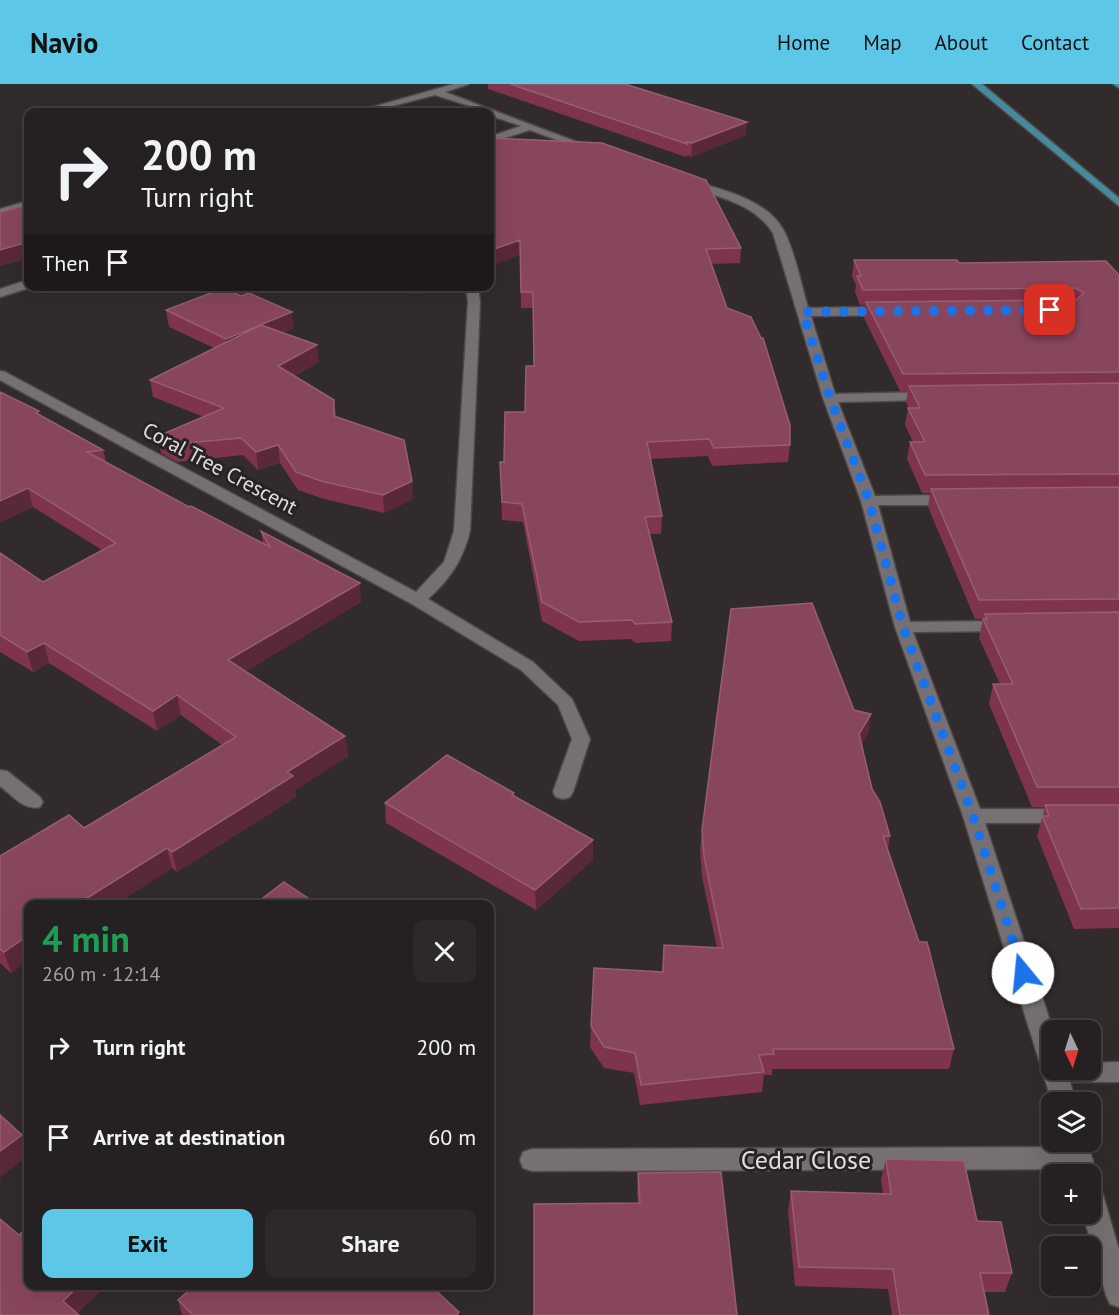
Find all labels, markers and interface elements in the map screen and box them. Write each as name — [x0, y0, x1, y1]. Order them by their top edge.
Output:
text: Navio — [30, 24, 98, 61]
text: Home — [777, 29, 830, 56]
text: Map — [863, 29, 902, 56]
text: About — [935, 29, 988, 56]
text: Contact — [1021, 29, 1089, 56]
text: 200 m — [141, 127, 257, 182]
icon: right — [42, 132, 120, 210]
text: Turn right — [141, 180, 254, 214]
icon: arrive — [101, 246, 134, 279]
text: Then — [42, 249, 89, 277]
pin — [1024, 284, 1075, 335]
icon: arrive — [1033, 293, 1066, 326]
street label: Coral Tree Crescent — [138, 416, 302, 520]
text: 4 min — [42, 915, 130, 962]
button: close — [413, 920, 476, 983]
position arrow — [991, 941, 1055, 1005]
text: 260 m · 12:14 — [42, 961, 160, 987]
north arrow — [1041, 1020, 1101, 1080]
map controls — [1041, 1020, 1101, 1296]
icon: right — [42, 1031, 75, 1064]
text: Turn right — [93, 1033, 185, 1061]
text: 200 m — [416, 1033, 476, 1061]
button: layers — [1041, 1092, 1101, 1152]
icon: arrive — [42, 1121, 75, 1154]
text: Arrive at destination — [93, 1123, 285, 1151]
text: 60 m — [428, 1123, 476, 1151]
street label: Cedar Close — [741, 1143, 871, 1176]
button: + — [1041, 1164, 1101, 1224]
button: Exit — [42, 1209, 253, 1278]
button: Share — [265, 1209, 476, 1278]
button: − — [1041, 1236, 1101, 1296]

